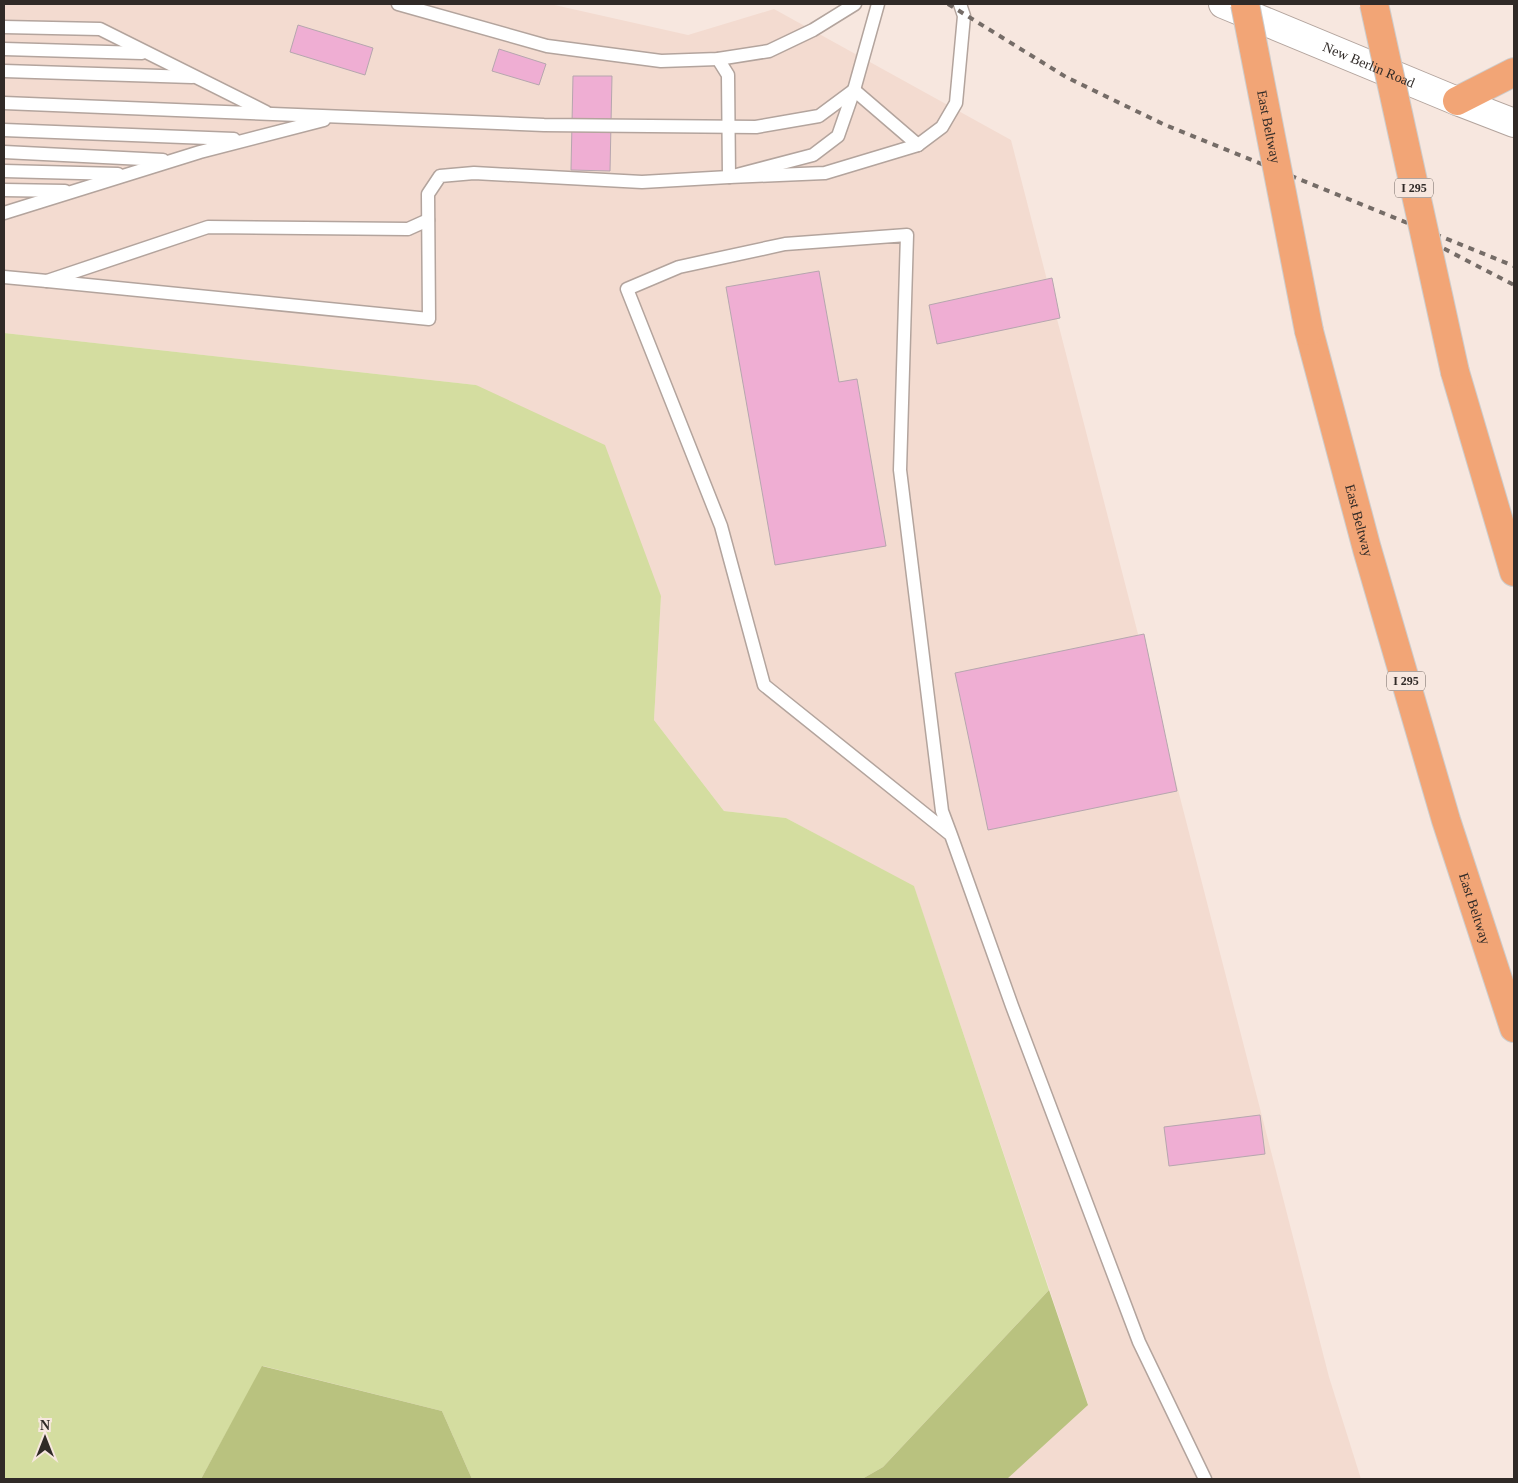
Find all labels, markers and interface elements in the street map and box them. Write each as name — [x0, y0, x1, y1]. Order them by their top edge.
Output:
street label: New Berlin Road — [1321, 39, 1417, 90]
street label: East Beltway — [1255, 89, 1284, 165]
road number: I 295 — [1395, 178, 1433, 198]
street label: East Beltway — [1343, 483, 1376, 558]
road number: I 295 — [1387, 671, 1425, 690]
street label: East Beltway — [1456, 871, 1494, 946]
north arrow — [20, 1413, 70, 1463]
text: N — [40, 1418, 50, 1433]

